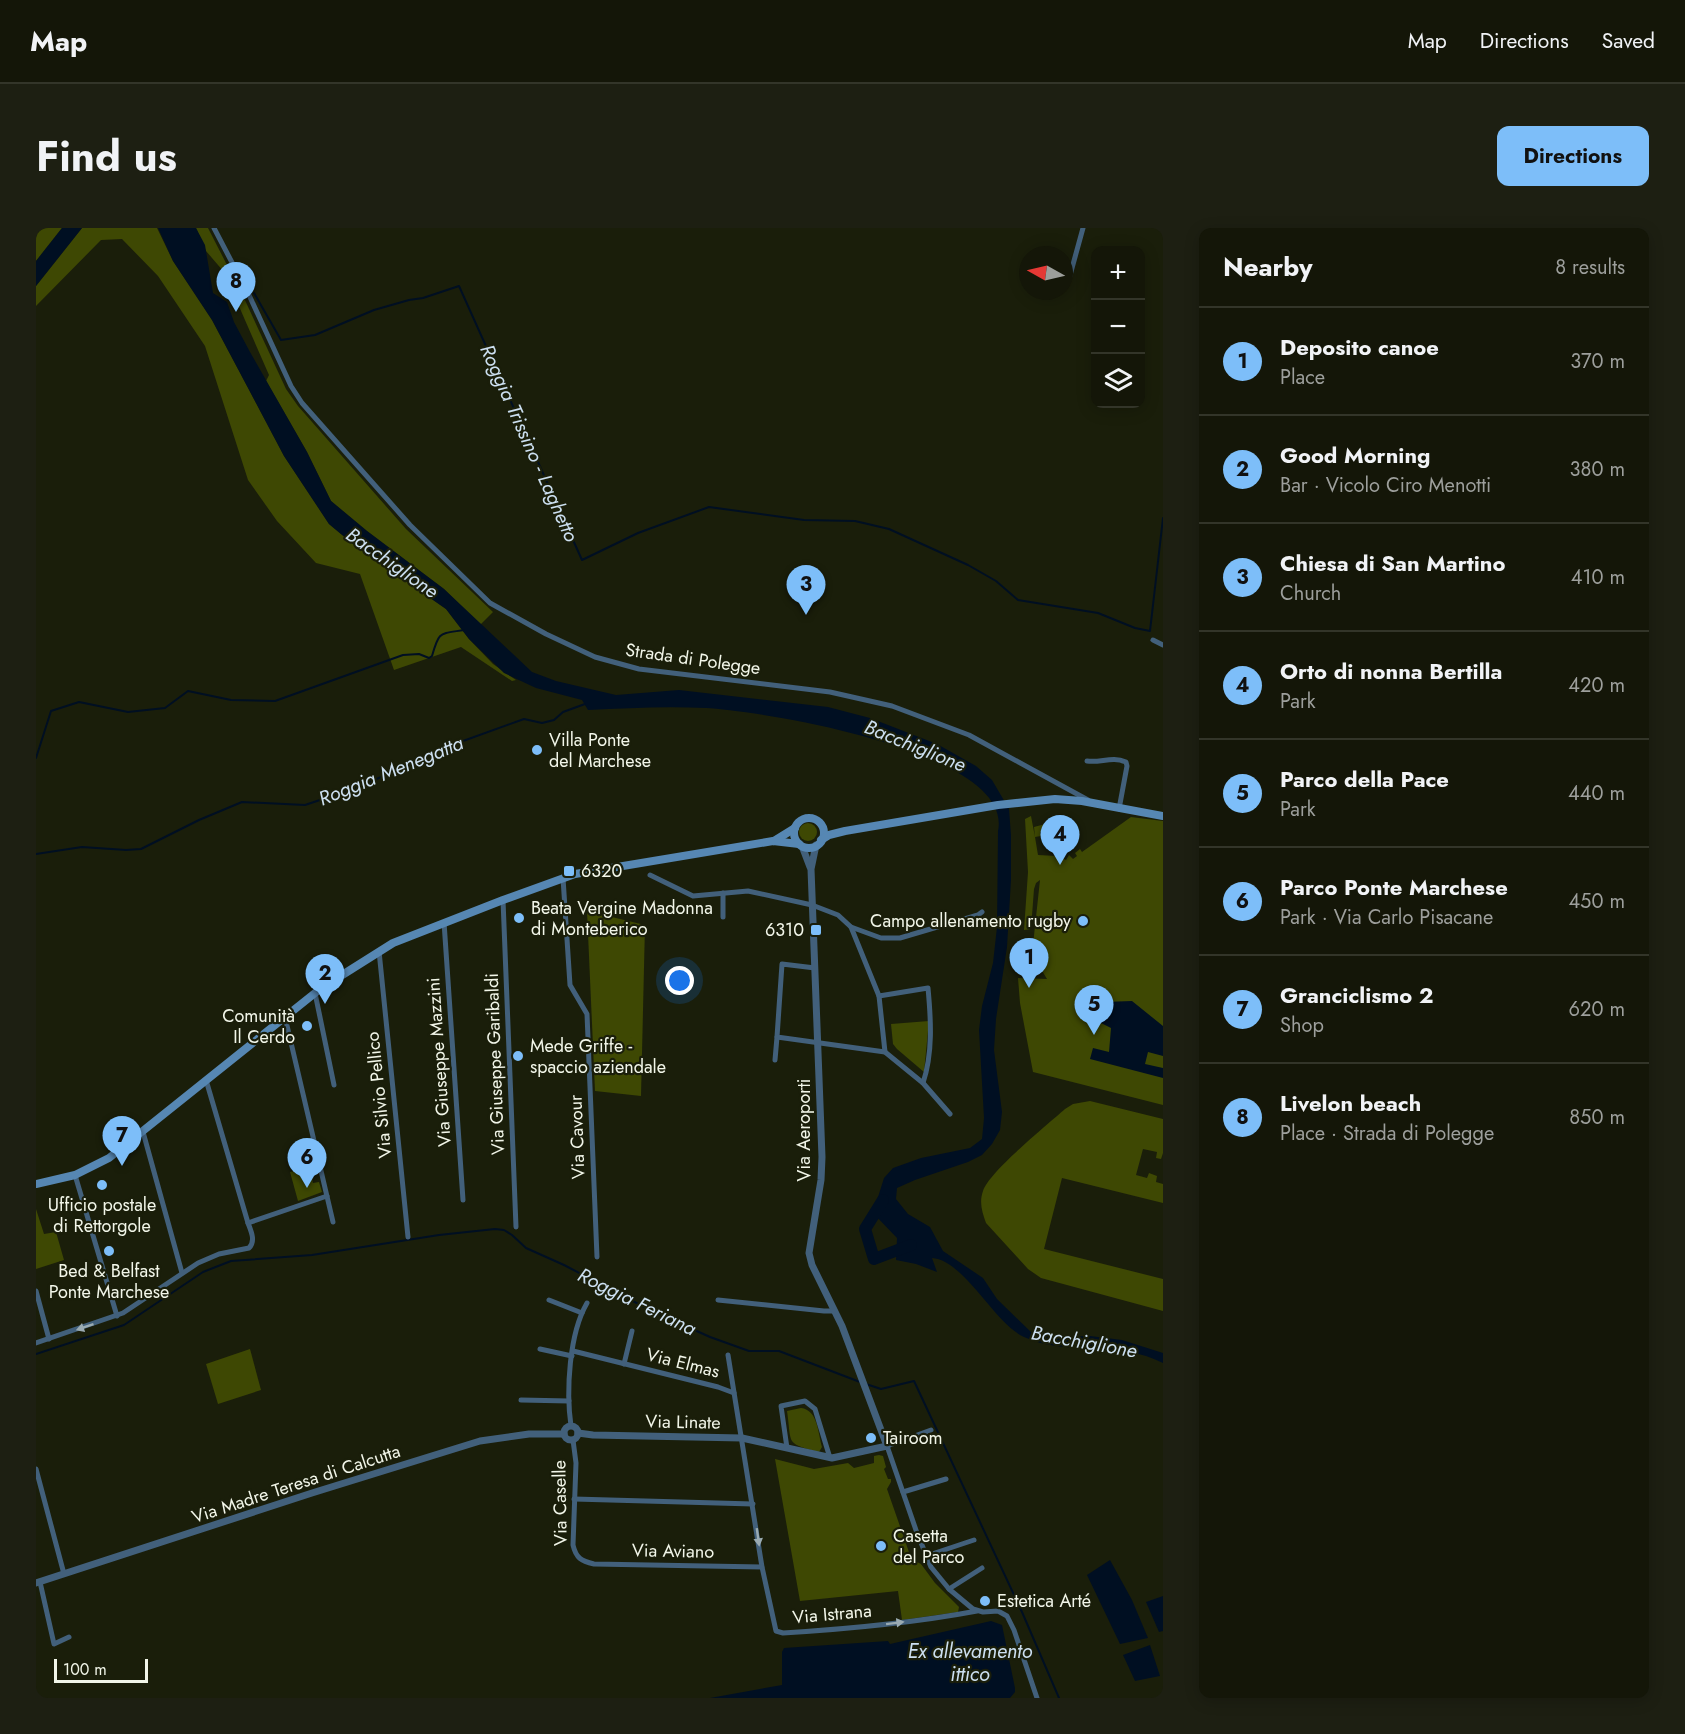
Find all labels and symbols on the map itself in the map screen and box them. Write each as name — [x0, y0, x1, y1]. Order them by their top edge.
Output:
north arrow — [1019, 246, 1073, 300]
pin: 8 — [216, 262, 256, 312]
water label: Roggia Trissino - Laghetto — [472, 340, 586, 547]
water label: Bacchiglione — [340, 520, 444, 606]
pin: 3 — [786, 566, 826, 615]
street label: Strada di Polegge — [624, 637, 762, 681]
water label: Bacchiglione — [860, 713, 970, 779]
place label: Villa Ponte del Marchese — [549, 727, 651, 774]
water label: Roggia Menegatta — [314, 729, 468, 813]
marker: Villa Ponte del Marchese — [530, 743, 544, 757]
pin: 4 — [1040, 816, 1080, 865]
place label: 6320 — [581, 858, 622, 884]
marker: 6320 — [562, 864, 576, 878]
place label: Beata Vergine Madonna di Monteberico — [531, 895, 713, 942]
place label: Campo allenamento rugby — [870, 908, 1071, 934]
marker: Beata Vergine Madonna di Monteberico — [512, 911, 526, 925]
marker: Campo allenamento rugby — [1076, 914, 1090, 928]
place label: 6310 — [765, 917, 804, 943]
marker: 6310 — [809, 923, 823, 937]
pin: 1 — [1010, 938, 1048, 988]
pin: 2 — [306, 954, 344, 1004]
your location — [665, 966, 694, 995]
street label: Via Giuseppe Garibaldi — [479, 973, 511, 1155]
street label: Via Giuseppe Mazzini — [420, 977, 458, 1147]
pin: 5 — [1074, 986, 1114, 1035]
place label: Comunità Il Cerdo — [222, 1003, 295, 1050]
marker: Comunità Il Cerdo — [300, 1019, 314, 1033]
street label: Via Silvio Pellico — [359, 1030, 399, 1160]
place label: Mede Griffe - spaccio aziendale — [530, 1033, 666, 1080]
marker: Mede Griffe - spaccio aziendale — [511, 1049, 525, 1063]
street label: Via Aeroporti — [791, 1079, 817, 1181]
street label: Via Cavour — [563, 1093, 591, 1180]
pin: 7 — [102, 1116, 142, 1166]
pin: 6 — [288, 1138, 326, 1188]
marker: Ufficio postale di Rettorgole — [95, 1178, 109, 1192]
place label: Ufficio postale di Rettorgole — [48, 1192, 156, 1239]
marker: Bed & Belfast Ponte Marchese — [102, 1244, 116, 1258]
place label: Bed & Belfast Ponte Marchese — [49, 1258, 169, 1305]
water label: Roggia Feriana — [573, 1261, 701, 1343]
water label: Bacchiglione — [1029, 1318, 1139, 1366]
one-way arrow — [76, 1322, 94, 1332]
street label: Via Elmas — [644, 1341, 722, 1385]
street label: Via Linate — [645, 1408, 721, 1436]
place label: Tairoom — [883, 1425, 943, 1451]
marker: Tairoom — [864, 1431, 878, 1445]
street label: Via Madre Teresa di Calcutta — [188, 1438, 404, 1530]
street label: Via Caselle — [546, 1460, 574, 1546]
place label: Casetta del Parco — [893, 1523, 965, 1570]
one-way arrow — [753, 1528, 762, 1547]
street label: Via Aviano — [632, 1537, 714, 1565]
marker: Casetta del Parco — [874, 1539, 888, 1553]
place label: Estetica Arté — [997, 1588, 1091, 1614]
marker: Estetica Arté — [978, 1594, 992, 1608]
street label: Via Istrana — [791, 1598, 873, 1630]
one-way arrow — [886, 1618, 905, 1628]
water label: Ex allevamento ittico — [908, 1637, 1033, 1689]
scale bar — [54, 1656, 148, 1684]

